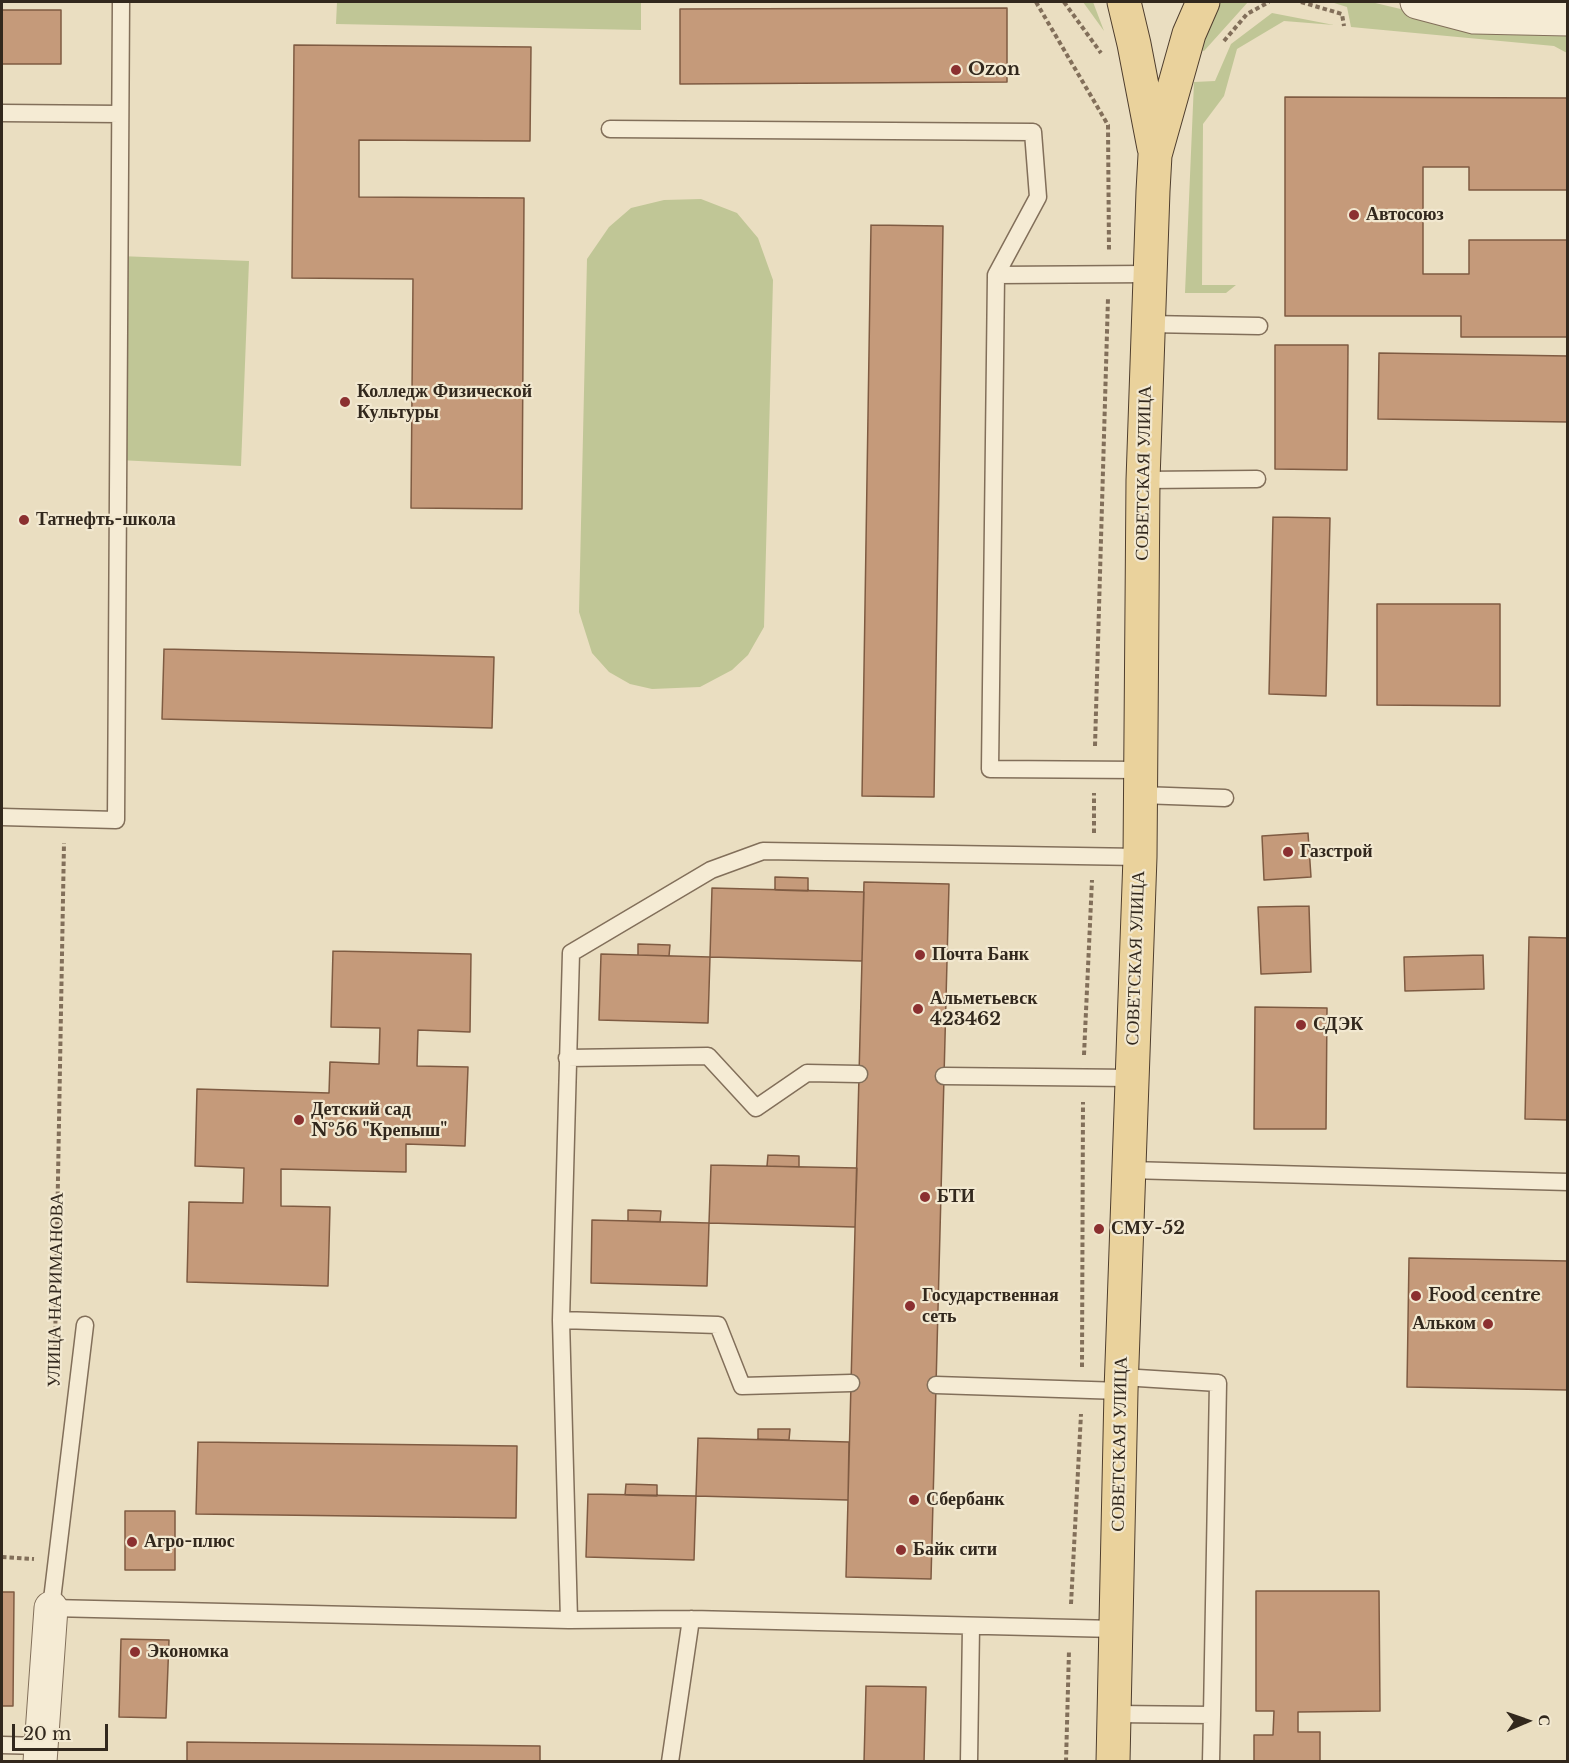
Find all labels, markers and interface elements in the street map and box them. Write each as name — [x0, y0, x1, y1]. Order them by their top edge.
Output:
place label: Ozon — [968, 59, 1020, 81]
marker: Ozon — [949, 63, 963, 77]
place label: Автосоюз — [1366, 204, 1444, 226]
marker: Автосоюз — [1347, 208, 1361, 222]
place label: Колледж Физической Культуры — [357, 381, 532, 424]
street label: СОВЕТСКАЯ УЛИЦА — [1132, 385, 1156, 561]
marker: Колледж Физической Культуры — [338, 395, 352, 409]
place label: Татнефть-школа — [36, 509, 176, 531]
marker: Татнефть-школа — [17, 513, 31, 527]
place label: Газстрой — [1300, 841, 1373, 863]
marker: Газстрой — [1281, 845, 1295, 859]
street label: СОВЕТСКАЯ УЛИЦА — [1122, 870, 1150, 1046]
place label: Почта Банк — [932, 944, 1029, 966]
marker: Почта Банк — [913, 948, 927, 962]
place label: Альметьевск 423462 — [930, 988, 1038, 1030]
marker: Альметьевск 423462 — [911, 1002, 925, 1016]
place label: СДЭК — [1313, 1014, 1363, 1036]
marker: СДЭК — [1294, 1018, 1308, 1032]
place label: Детский сад №56 "Крепыш" — [311, 1099, 447, 1142]
marker: Детский сад №56 "Крепыш" — [292, 1113, 306, 1127]
place label: БТИ — [937, 1186, 975, 1208]
marker: БТИ — [918, 1190, 932, 1204]
street label: УЛИЦА НАРИМАНОВА — [44, 1192, 68, 1388]
place label: СМУ-52 — [1111, 1218, 1185, 1240]
marker: СМУ-52 — [1092, 1222, 1106, 1236]
place label: Государственная сеть — [922, 1285, 1059, 1328]
place label: Food centre — [1428, 1285, 1541, 1307]
marker: Food centre — [1409, 1289, 1423, 1303]
marker: Государственная сеть — [903, 1299, 917, 1313]
place label: Альком — [1412, 1313, 1476, 1335]
marker: Альком — [1481, 1317, 1495, 1331]
street label: СОВЕТСКАЯ УЛИЦА — [1108, 1356, 1132, 1532]
place label: Сбербанк — [926, 1489, 1005, 1511]
marker: Сбербанк — [907, 1493, 921, 1507]
place label: Агро-плюс — [144, 1531, 235, 1553]
marker: Агро-плюс — [125, 1535, 139, 1549]
place label: Байк сити — [913, 1539, 997, 1561]
marker: Байк сити — [894, 1543, 908, 1557]
place label: Экономка — [147, 1641, 229, 1663]
marker: Экономка — [128, 1645, 142, 1659]
north arrow — [1497, 1691, 1557, 1751]
scale bar — [15, 1712, 111, 1750]
text: С — [1535, 1714, 1555, 1726]
text: 20 m — [23, 1723, 71, 1745]

